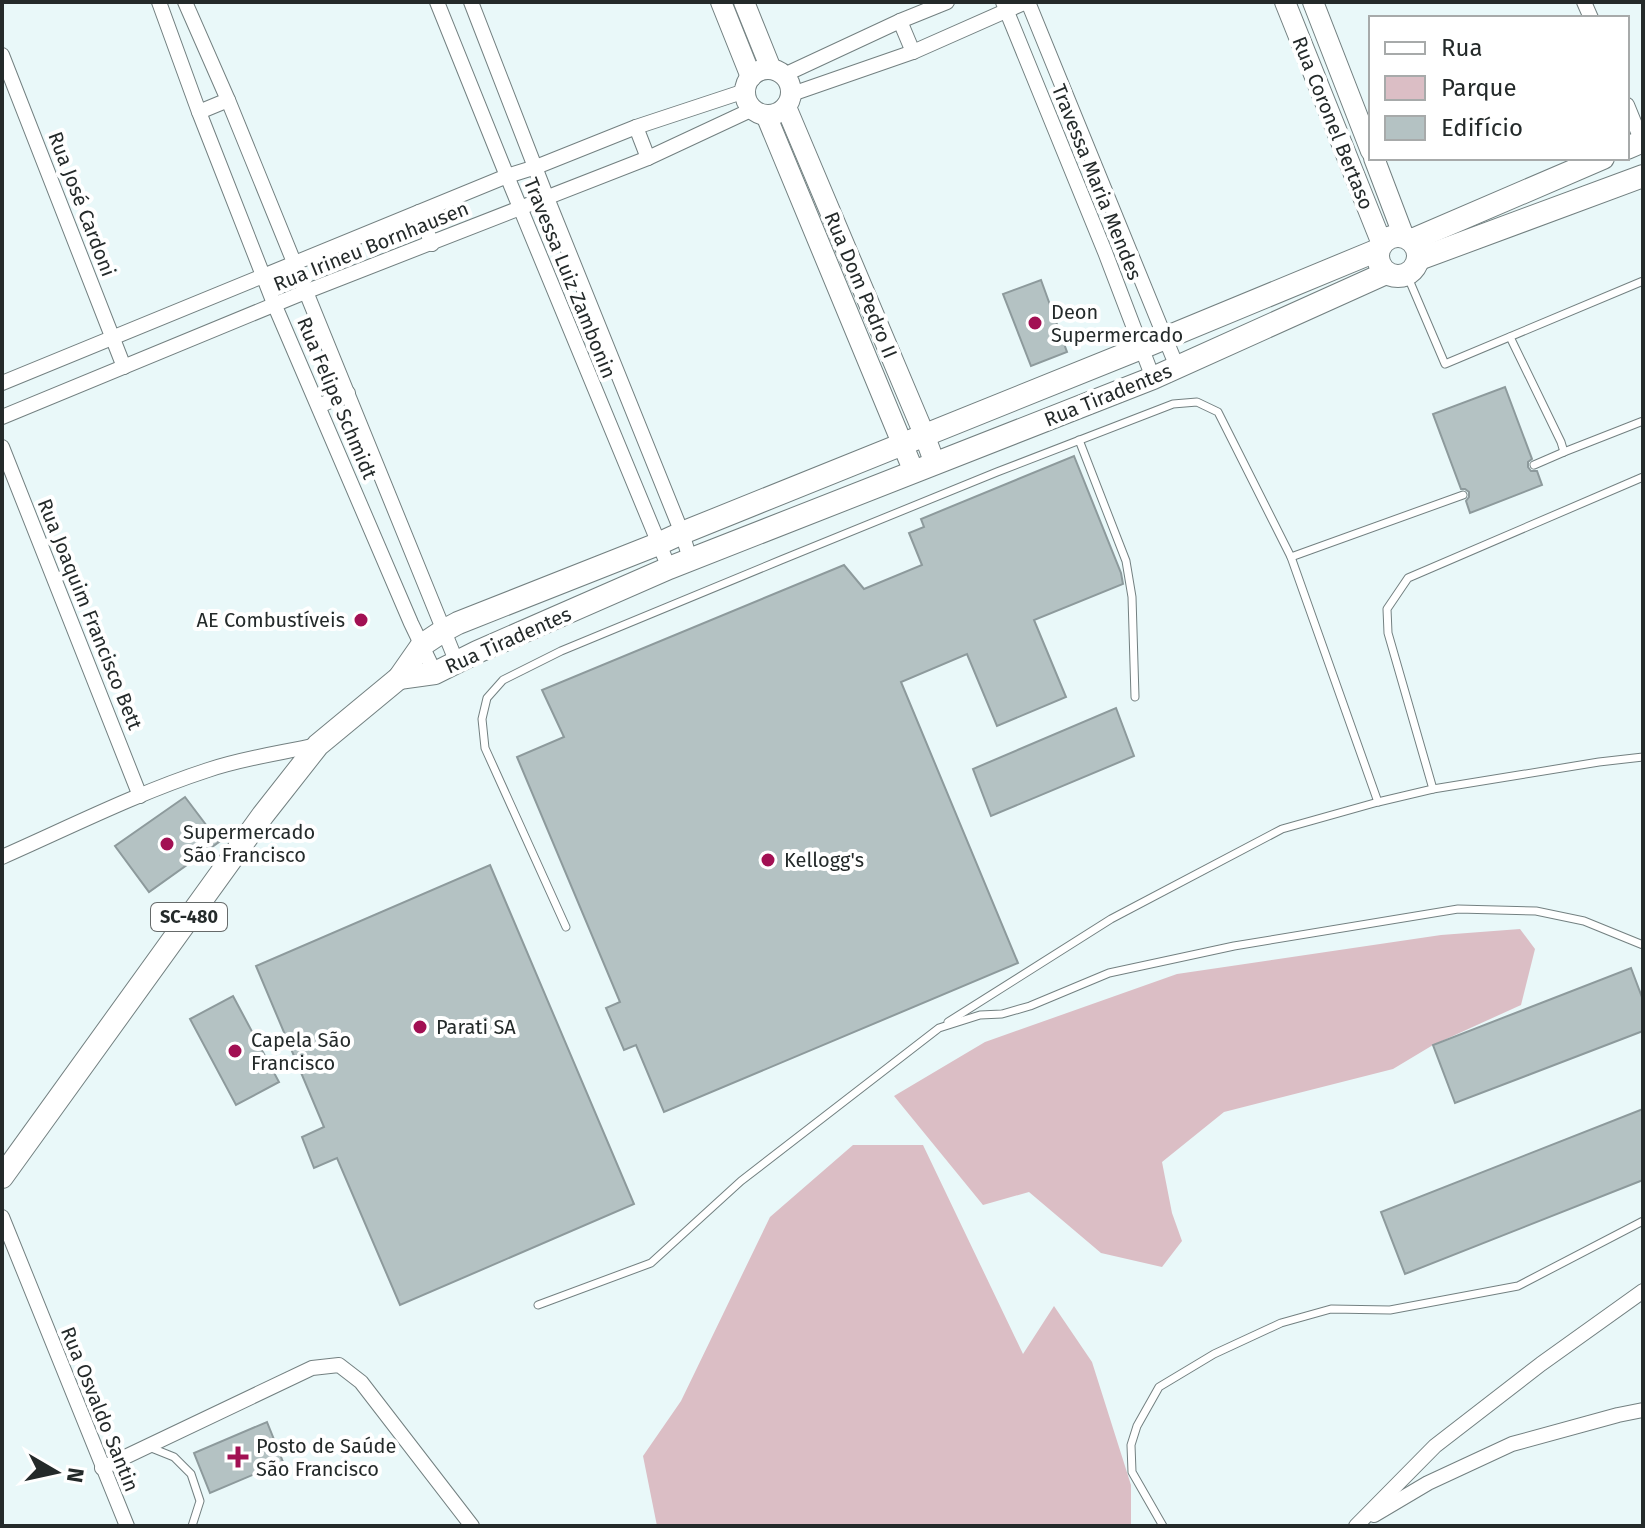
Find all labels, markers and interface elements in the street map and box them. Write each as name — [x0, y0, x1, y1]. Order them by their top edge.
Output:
legend — [1369, 16, 1629, 160]
street label: Rua Coronel Bertaso — [1287, 33, 1379, 213]
text: Rua — [1441, 34, 1483, 62]
text: Parque — [1441, 74, 1517, 102]
street label: Travessa Maria Mendes — [1047, 81, 1147, 283]
text: Edifício — [1441, 114, 1523, 142]
street label: Rua José Cardoni — [43, 128, 121, 280]
street label: Travessa Luiz Zambonin — [519, 174, 621, 382]
street label: Rua Irineu Bornhausen — [270, 196, 472, 296]
street label: Rua Dom Pedro II — [819, 208, 903, 362]
place label: Deon Supermercado — [1051, 300, 1183, 347]
street label: Rua Felipe Schmidt — [292, 313, 382, 483]
marker: Deon Supermercado — [1026, 314, 1044, 332]
street label: Rua Tiradentes — [1041, 358, 1175, 432]
street label: Rua Joaquim Francisco Bett — [33, 495, 148, 734]
street label: Rua Tiradentes — [441, 601, 575, 679]
place label: AE Combustíveis — [197, 608, 345, 632]
marker: AE Combustíveis — [352, 611, 370, 629]
place label: Supermercado São Francisco — [183, 820, 315, 867]
marker: Supermercado São Francisco — [158, 835, 176, 853]
place label: Kellogg's — [784, 848, 864, 872]
marker: Kellogg's — [759, 851, 777, 869]
road number: SC-480 — [151, 903, 227, 931]
place label: Parati SA — [436, 1015, 516, 1039]
marker: Parati SA — [411, 1018, 429, 1036]
place label: Capela São Francisco — [251, 1028, 351, 1075]
marker: Capela São Francisco — [226, 1042, 244, 1060]
street label: Rua Osvaldo Santin — [56, 1323, 144, 1495]
north arrow — [16, 1432, 96, 1512]
place label: Posto de Saúde São Francisco — [256, 1434, 396, 1481]
marker: Posto de Saúde São Francisco — [227, 1446, 249, 1468]
text: N — [61, 1466, 90, 1484]

